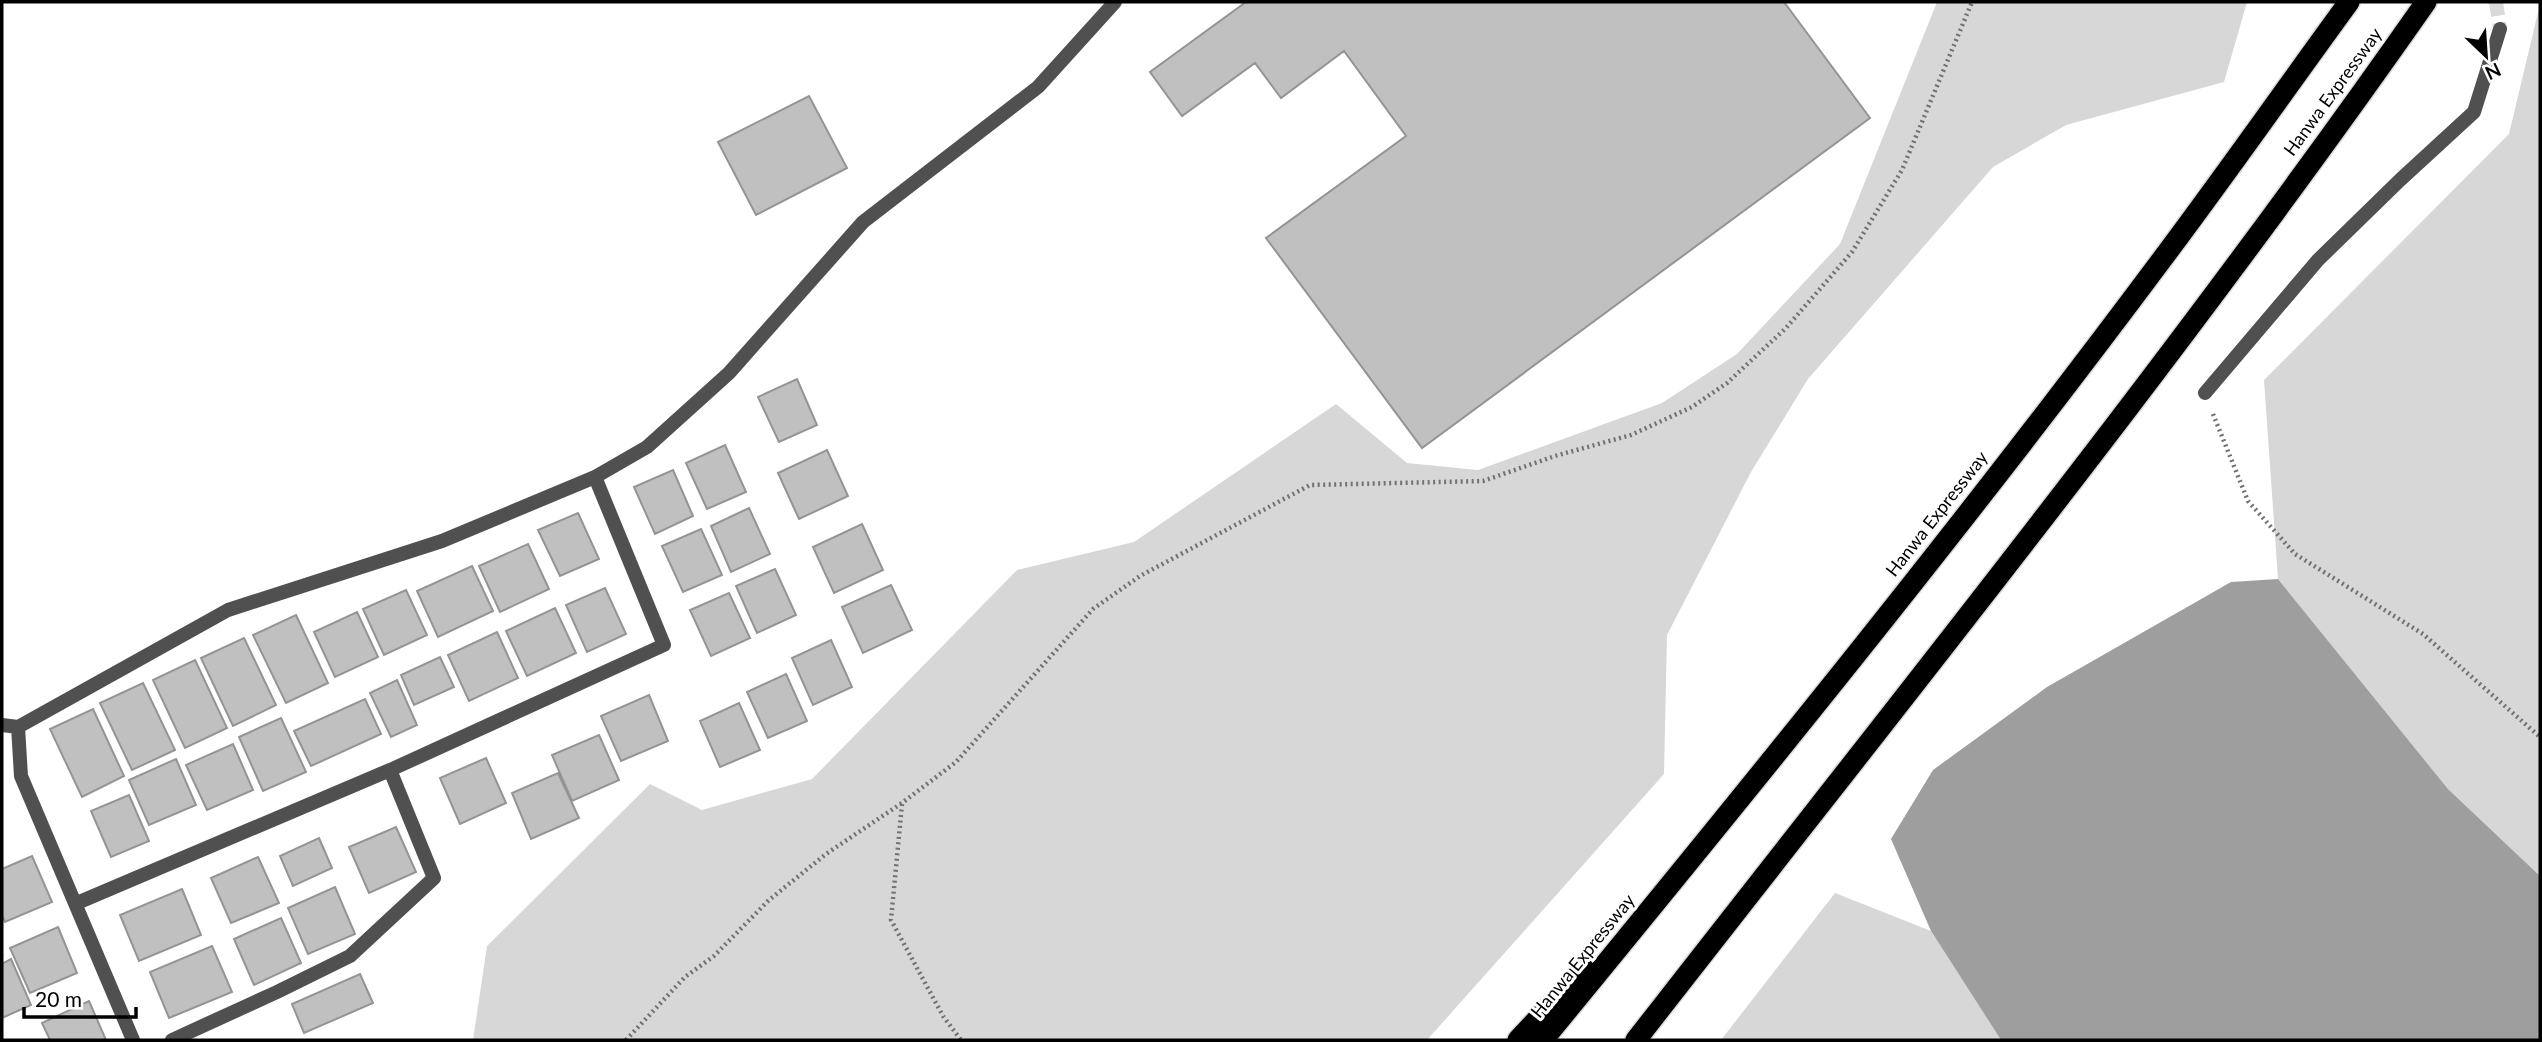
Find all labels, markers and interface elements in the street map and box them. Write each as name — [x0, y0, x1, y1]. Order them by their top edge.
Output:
north arrow — [2451, 21, 2521, 91]
street label: Hanwa Expressway — [2278, 23, 2386, 160]
text: N — [2482, 58, 2505, 85]
street label: Hanwa Expressway — [1881, 446, 1992, 580]
street label: Hanwa Expressway — [1526, 889, 1639, 1022]
scale bar — [24, 976, 136, 1020]
text: 20 m — [35, 986, 82, 1011]

